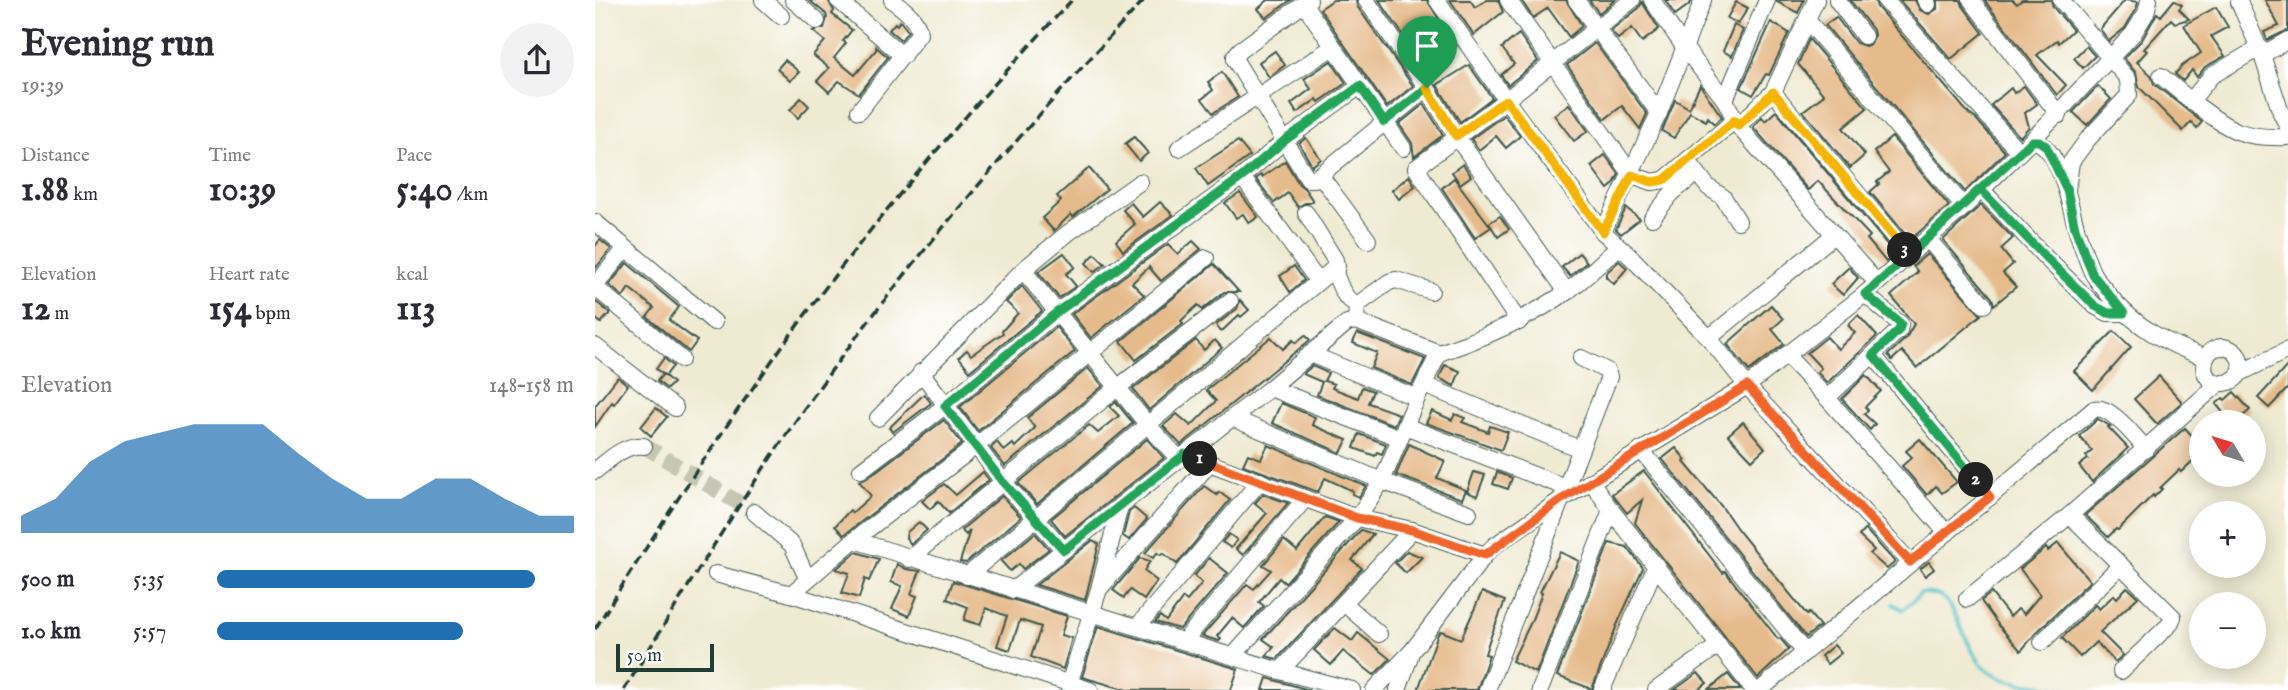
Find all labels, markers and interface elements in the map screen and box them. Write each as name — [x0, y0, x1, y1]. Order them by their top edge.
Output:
pin — [1397, 16, 1457, 88]
text: Evening run — [21, 21, 215, 69]
button: share — [500, 23, 574, 97]
icon: arrive — [1408, 27, 1446, 65]
text: 19:39 — [21, 71, 64, 100]
text: Distance — [21, 144, 90, 168]
text: Time — [209, 144, 251, 168]
text: Pace — [396, 144, 432, 168]
text: 1.88 — [21, 168, 69, 213]
text: 10:39 — [209, 168, 276, 213]
text: 5:40 — [396, 168, 453, 213]
text: km — [69, 183, 98, 207]
text: /km — [453, 183, 488, 207]
pin: 3 — [1887, 232, 1923, 268]
text: 3 — [1901, 237, 1908, 261]
text: Elevation — [21, 263, 96, 287]
text: Heart rate — [209, 263, 290, 287]
text: kcal — [396, 263, 428, 287]
text: 12 — [21, 287, 50, 332]
text: 154 — [209, 287, 251, 332]
text: 113 — [396, 287, 435, 332]
text: m — [50, 302, 69, 326]
text: bpm — [251, 302, 291, 326]
text: Elevation — [21, 371, 112, 400]
text: 148–158 m — [489, 371, 574, 400]
north arrow — [2189, 410, 2266, 486]
map controls — [2189, 410, 2266, 669]
pin: 1 — [1183, 442, 1217, 476]
text: 1 — [1196, 446, 1203, 470]
pin: 2 — [1959, 462, 1993, 498]
text: 2 — [1971, 467, 1980, 491]
button: + — [2189, 501, 2266, 578]
text: 500 m — [21, 565, 75, 594]
text: 5:35 — [133, 565, 164, 594]
button: − — [2189, 592, 2266, 669]
text: 1.0 km — [21, 617, 81, 646]
text: 5:57 — [133, 617, 167, 646]
scale bar — [616, 641, 714, 673]
text: 50 m — [627, 644, 662, 668]

